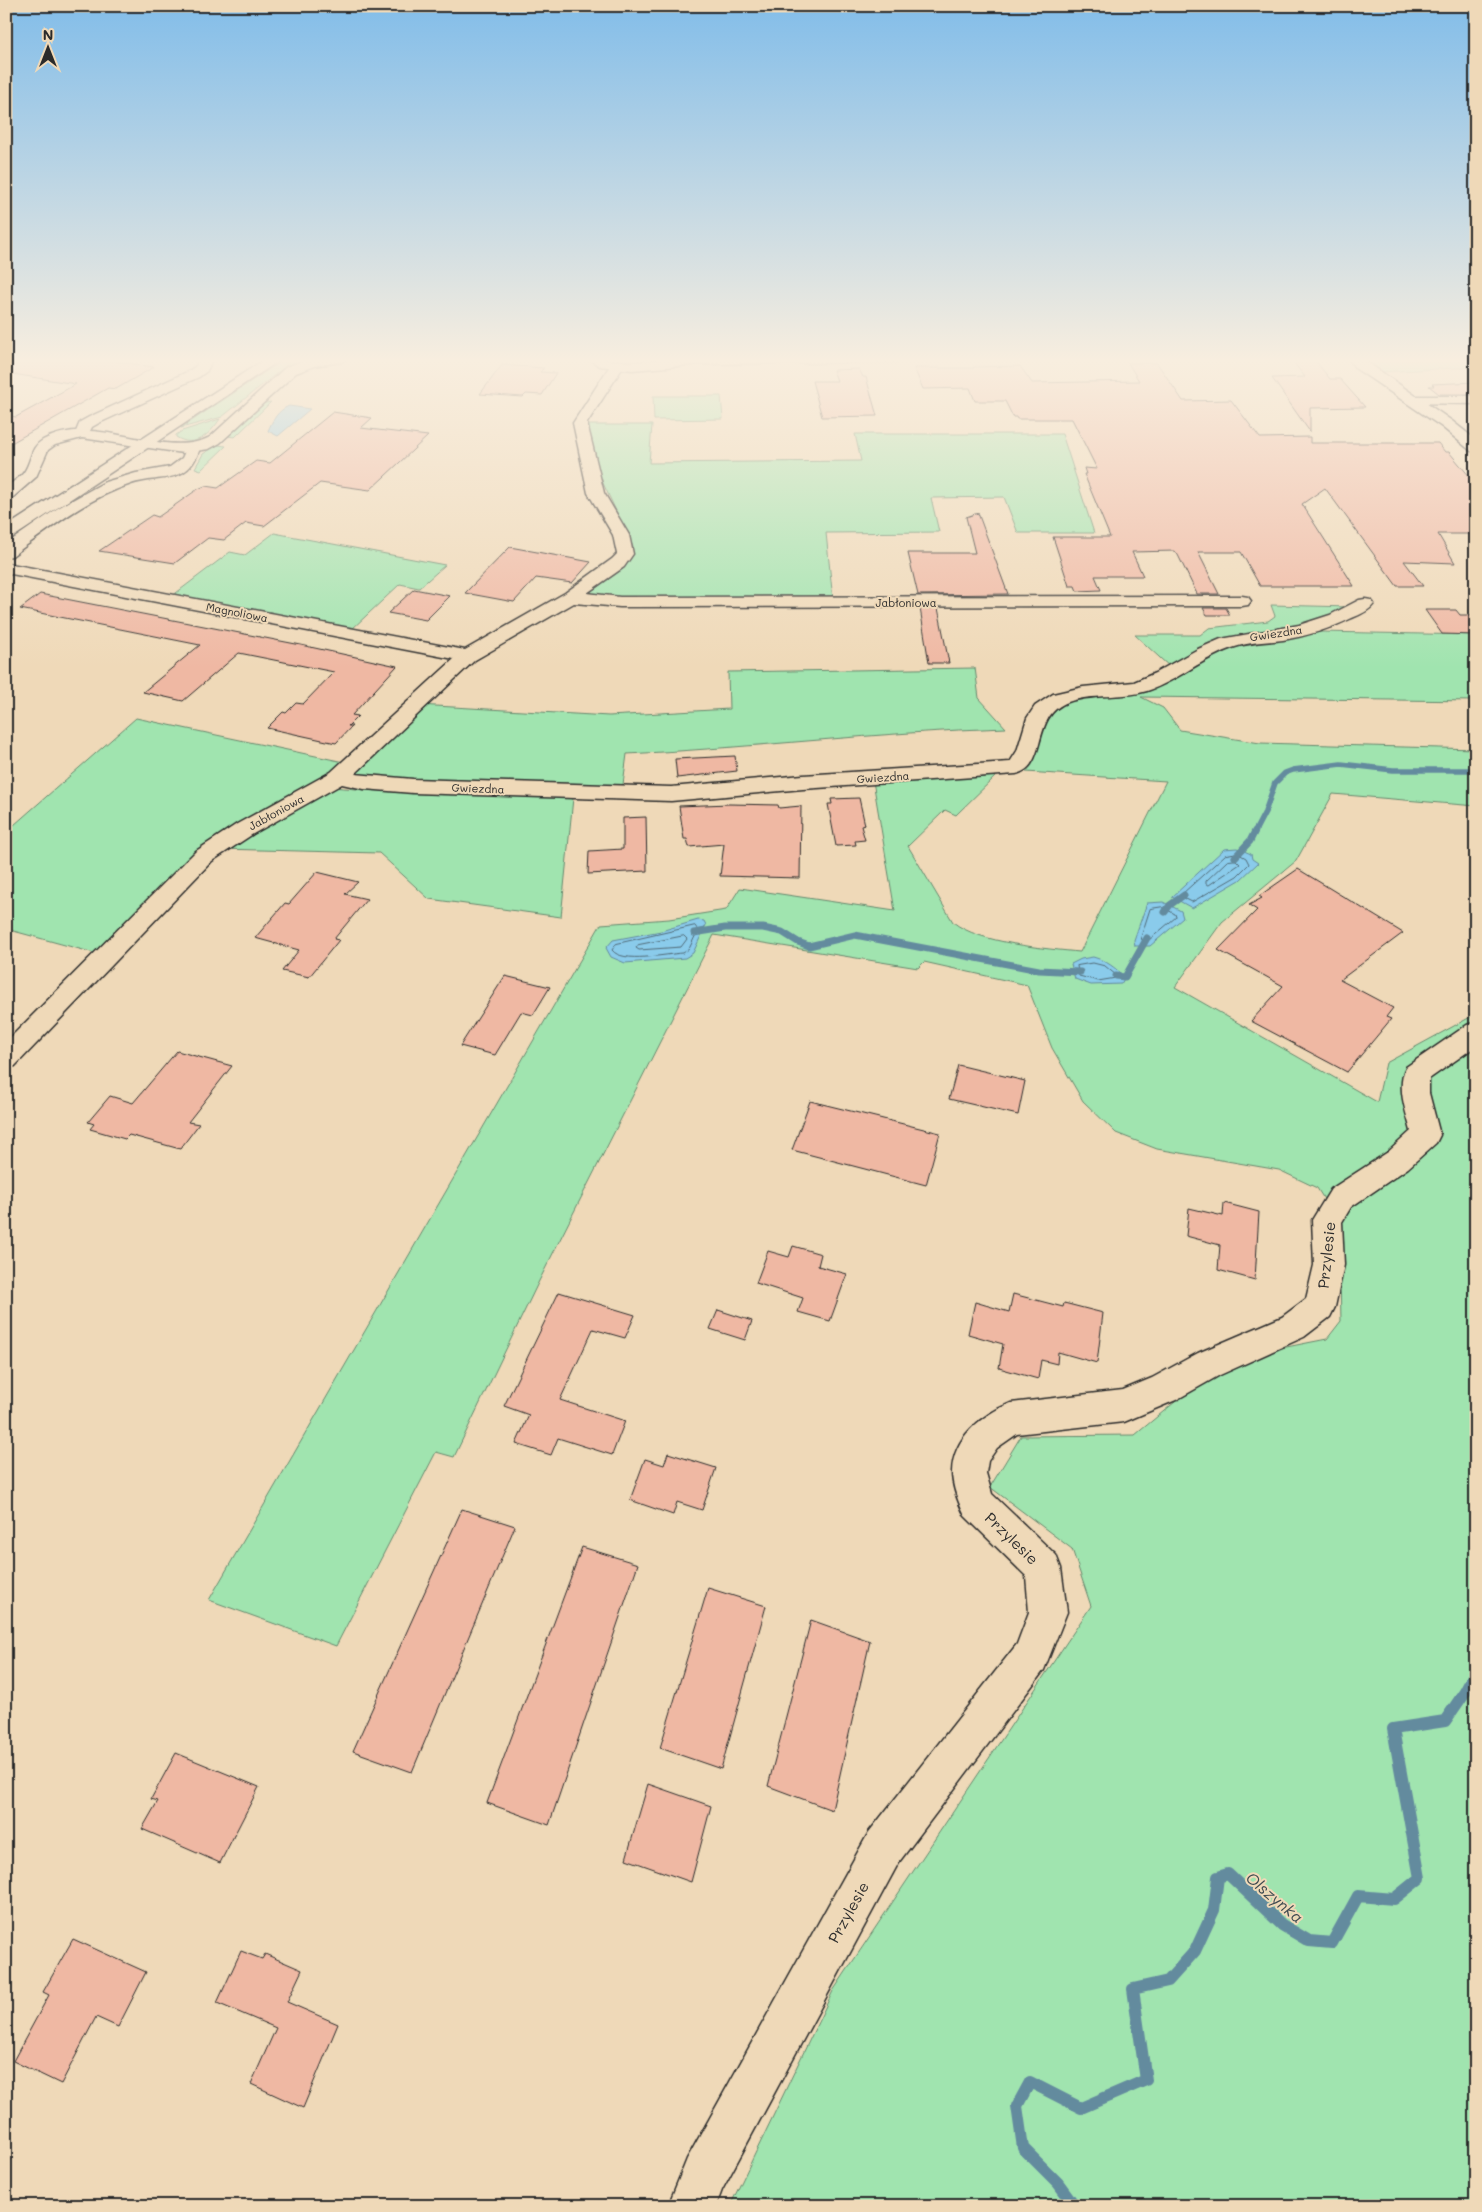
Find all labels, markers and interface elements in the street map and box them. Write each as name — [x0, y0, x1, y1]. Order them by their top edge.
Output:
north arrow — [22, 22, 72, 72]
text: N — [43, 25, 53, 44]
street label: Jabłoniowa — [875, 595, 937, 610]
street label: Magnoliowa — [205, 599, 269, 625]
street label: Gwiezdna — [1249, 621, 1303, 645]
street label: Gwiezdna — [856, 768, 910, 786]
street label: Gwiezdna — [451, 780, 505, 796]
street label: Jabłoniowa — [246, 791, 307, 833]
street label: Przylesie — [1313, 1221, 1339, 1289]
street label: Przylesie — [981, 1508, 1043, 1568]
water label: Olszynka — [1242, 1867, 1308, 1927]
street label: Przylesie — [823, 1878, 873, 1946]

